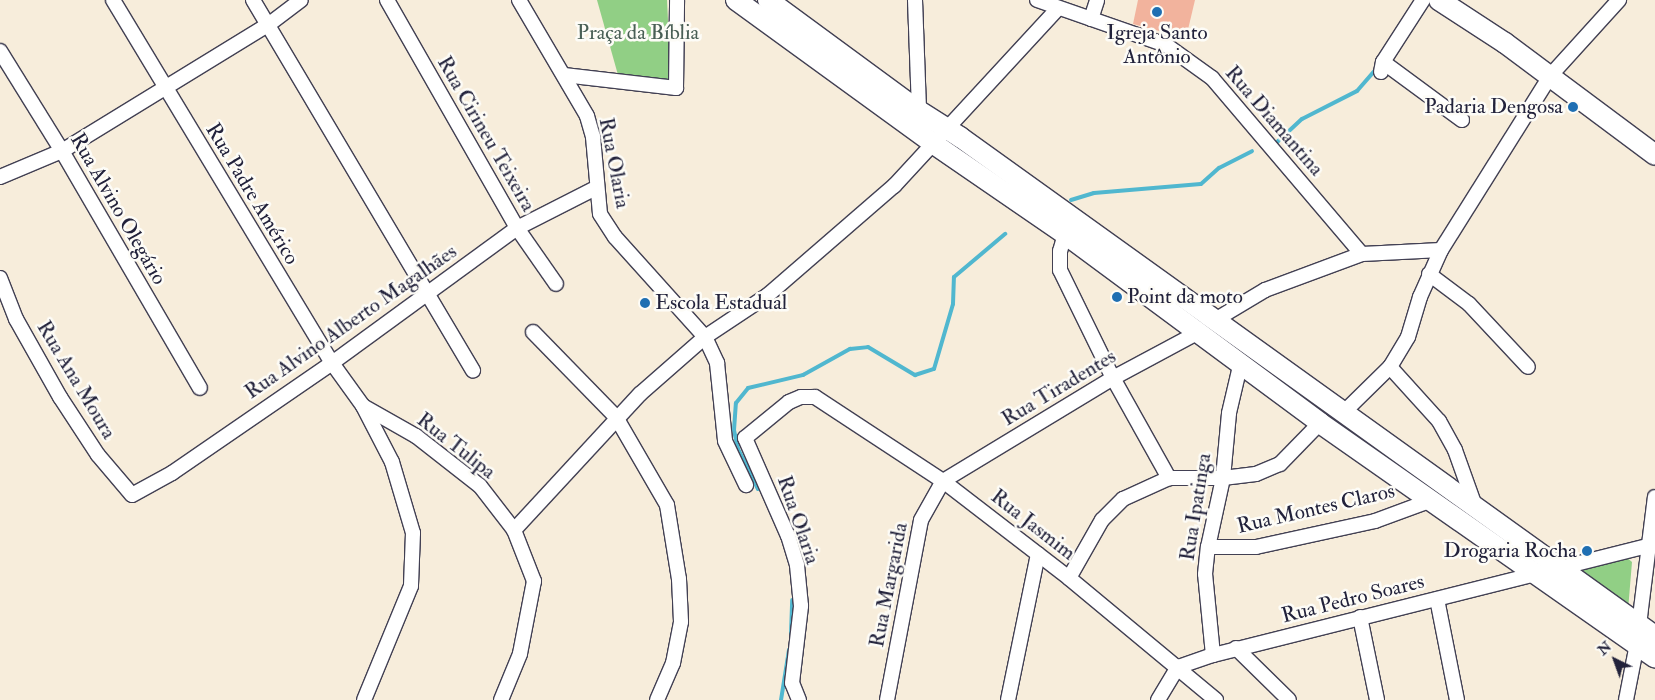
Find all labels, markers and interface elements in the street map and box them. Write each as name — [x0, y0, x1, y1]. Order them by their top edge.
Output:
marker: Igreja Santo Antônio — [1151, 6, 1163, 18]
park label: Praça da Bíblia — [577, 20, 699, 46]
place label: Igreja Santo Antônio — [1106, 20, 1208, 70]
street label: Rua Cirineu Teixeira — [431, 52, 541, 216]
street label: Rua Diamantina — [1219, 61, 1329, 181]
place label: Padaria Dengosa — [1424, 94, 1563, 120]
marker: Padaria Dengosa — [1567, 101, 1579, 113]
street label: Rua Olaria — [593, 116, 635, 210]
street label: Rua Padre Américo — [200, 119, 304, 269]
street label: Rua Alvino Olegário — [64, 129, 172, 289]
street label: Rua Alvino Alberto Magalhães — [240, 239, 462, 405]
place label: Point da moto — [1127, 284, 1243, 310]
place label: Escola Estadual — [655, 290, 787, 316]
marker: Point da moto — [1111, 291, 1123, 303]
marker: Escola Estadual — [639, 297, 651, 309]
street label: Rua Ana Moura — [31, 316, 121, 444]
street label: Rua Tiradentes — [997, 344, 1121, 432]
street label: Rua Tulipa — [412, 407, 500, 485]
street label: Rua Ipatinga — [1175, 451, 1217, 563]
street label: Rua Olaria — [771, 473, 825, 567]
street label: Rua Montes Claros — [1235, 479, 1397, 539]
street label: Rua Jasmim — [986, 484, 1080, 566]
street label: Rua Margarida — [865, 520, 913, 650]
place label: Drogaria Rocha — [1444, 538, 1577, 564]
marker: Drogaria Rocha — [1581, 545, 1593, 557]
street label: Rua Pedro Soares — [1279, 569, 1427, 629]
north arrow — [1590, 635, 1640, 685]
text: N — [1594, 638, 1615, 659]

